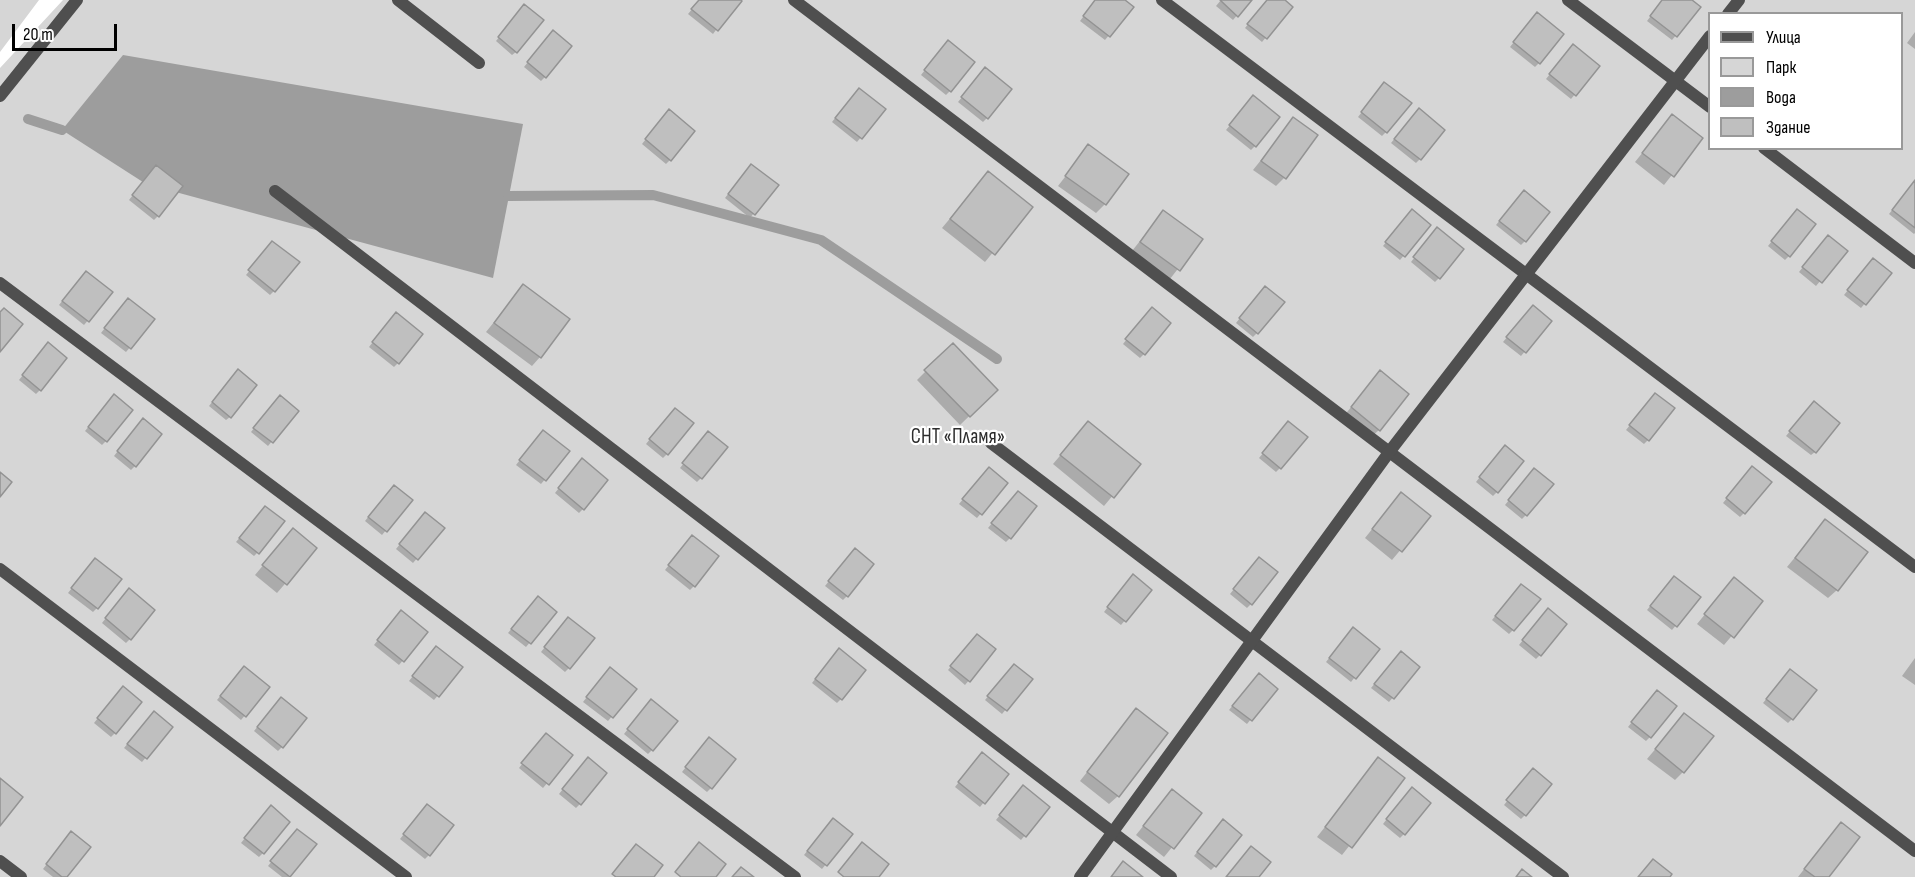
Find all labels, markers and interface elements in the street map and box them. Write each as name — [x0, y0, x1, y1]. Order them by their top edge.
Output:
scale bar — [15, 12, 120, 50]
legend — [1708, 12, 1903, 150]
text: 20 m — [23, 24, 53, 45]
text: Улица — [1766, 27, 1801, 48]
text: Парк — [1766, 57, 1796, 78]
text: Вода — [1766, 87, 1796, 108]
text: Здание — [1766, 117, 1811, 138]
park label: СНТ «Пламя» — [911, 425, 1005, 451]

